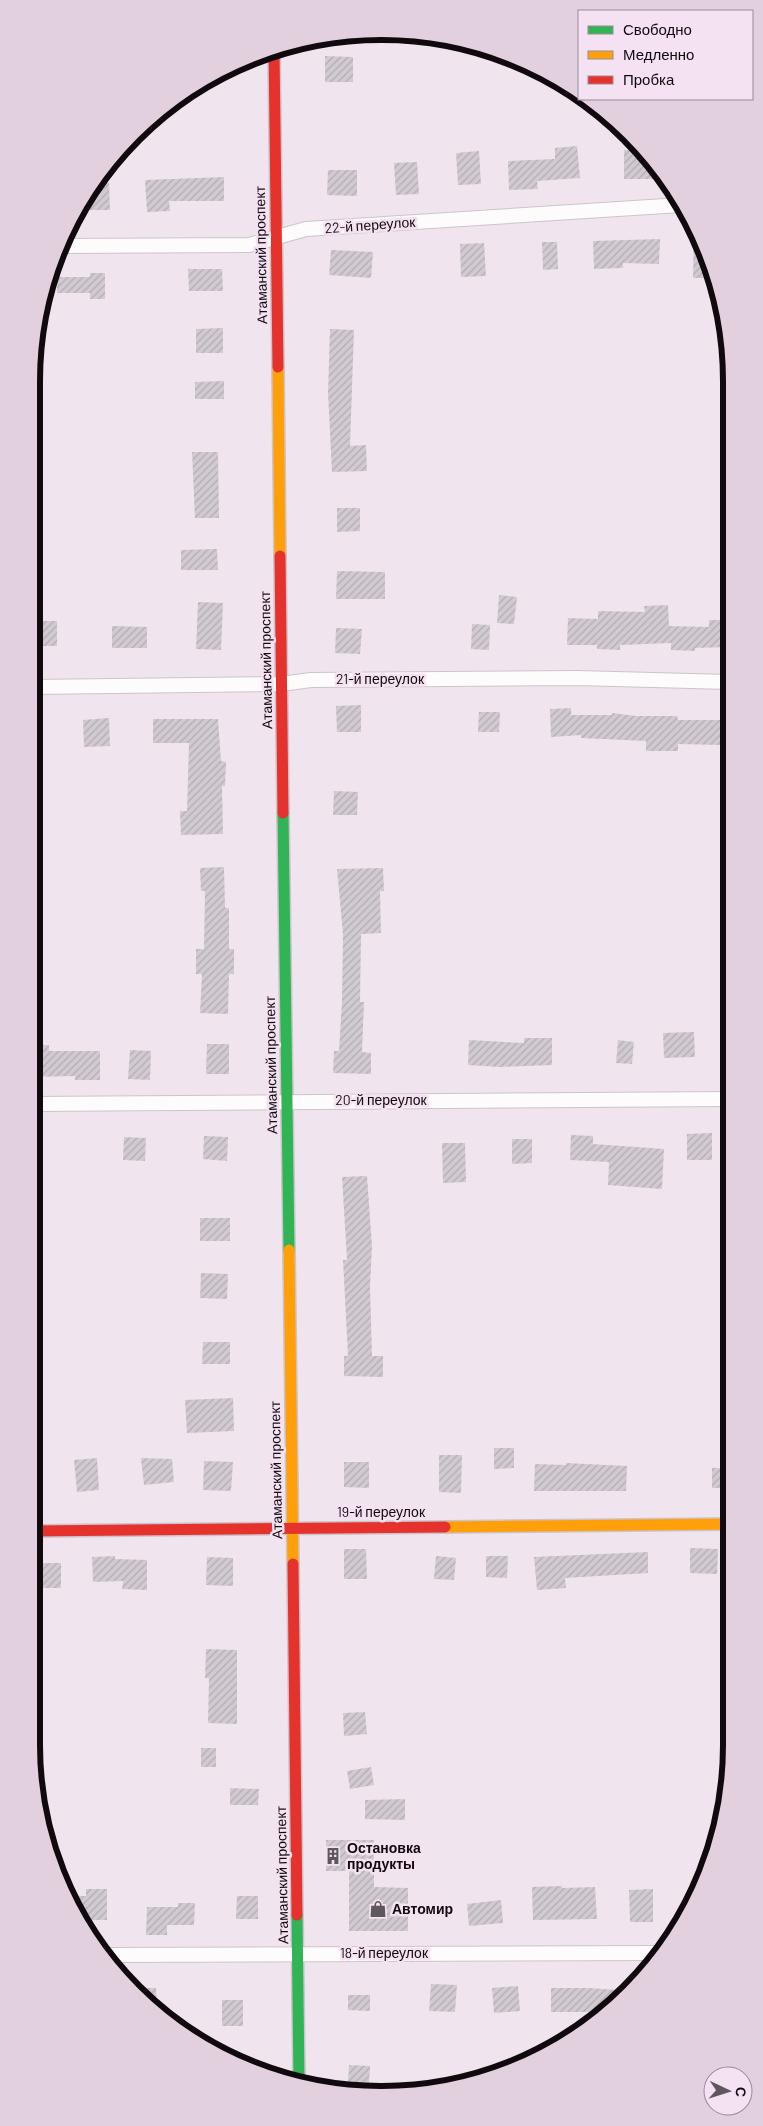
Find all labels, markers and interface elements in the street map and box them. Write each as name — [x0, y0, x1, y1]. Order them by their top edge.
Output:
legend — [578, 10, 753, 100]
text: Свободно — [623, 20, 692, 38]
text: Медленно — [623, 45, 694, 63]
text: Пробка — [623, 70, 675, 88]
street label: Атаманский проспект — [251, 185, 270, 324]
street label: 22-й переулок — [324, 213, 417, 236]
street label: Атаманский проспект — [256, 590, 275, 729]
street label: 21-й переулок — [336, 670, 425, 687]
street label: Атаманский проспект — [261, 995, 280, 1134]
street label: 20-й переулок — [335, 1091, 428, 1108]
street label: Атаманский проспект — [266, 1400, 285, 1539]
street label: 19-й переулок — [337, 1503, 426, 1520]
street label: Атаманский проспект — [272, 1805, 291, 1944]
place label: Остановка продукты — [347, 1839, 421, 1872]
building icon: Остановка продукты — [323, 1846, 343, 1866]
shop icon: Автомир — [368, 1899, 388, 1919]
place label: Автомир — [392, 1900, 453, 1917]
street label: 18-й переулок — [340, 1944, 429, 1961]
north arrow — [703, 2066, 753, 2116]
text: С — [733, 2086, 750, 2098]

